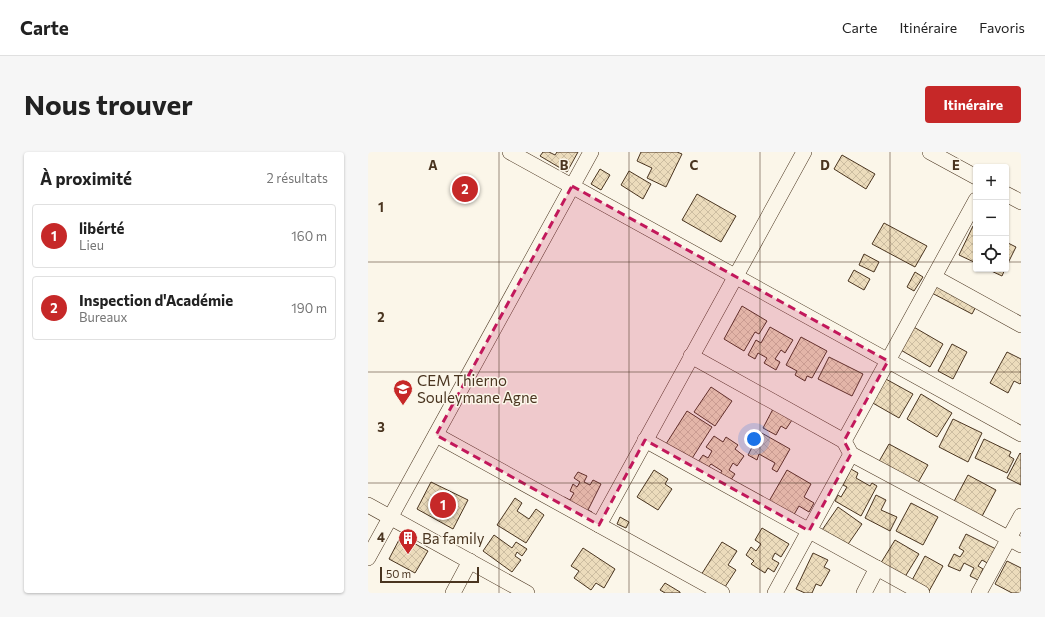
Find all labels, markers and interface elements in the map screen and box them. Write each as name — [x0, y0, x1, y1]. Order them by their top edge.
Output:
text: Carte — [20, 16, 69, 39]
text: Carte — [842, 19, 877, 36]
text: Itinéraire — [899, 19, 957, 36]
text: Favoris — [979, 19, 1025, 36]
button: Itinéraire — [925, 86, 1021, 123]
text: Nous trouver — [24, 87, 193, 121]
text: A — [428, 157, 438, 173]
text: B — [560, 157, 569, 173]
text: C — [690, 157, 699, 173]
text: D — [820, 157, 830, 173]
text: E — [952, 157, 960, 173]
map controls — [973, 164, 1009, 272]
button: + — [973, 164, 1009, 200]
text: À proximité — [40, 168, 132, 189]
text: 2 résultats — [267, 170, 328, 186]
pin: 2 — [452, 174, 478, 204]
text: 1 — [378, 199, 384, 215]
button: − — [973, 200, 1009, 236]
text: libérté — [79, 219, 124, 237]
text: 1 — [51, 228, 57, 244]
text: 160 m — [291, 228, 327, 244]
button: locate — [973, 236, 1009, 272]
text: Lieu — [79, 237, 104, 253]
text: Inspection d'Académie — [79, 291, 233, 309]
text: 2 — [50, 300, 58, 316]
text: 190 m — [291, 300, 327, 316]
text: Bureaux — [79, 309, 127, 325]
text: 2 — [377, 309, 385, 325]
place label: CEM Thierno Souleymane Agne — [417, 371, 537, 406]
school or university icon: CEM Thierno Souleymane Agne — [392, 378, 414, 406]
text: 3 — [377, 419, 385, 435]
your location — [744, 429, 764, 449]
pin: 1 — [430, 490, 456, 520]
building icon: Ba family — [397, 527, 419, 555]
text: 4 — [377, 529, 385, 545]
place label: Ba family — [422, 529, 485, 547]
scale bar — [380, 565, 479, 584]
text: 50 m — [386, 567, 411, 580]

